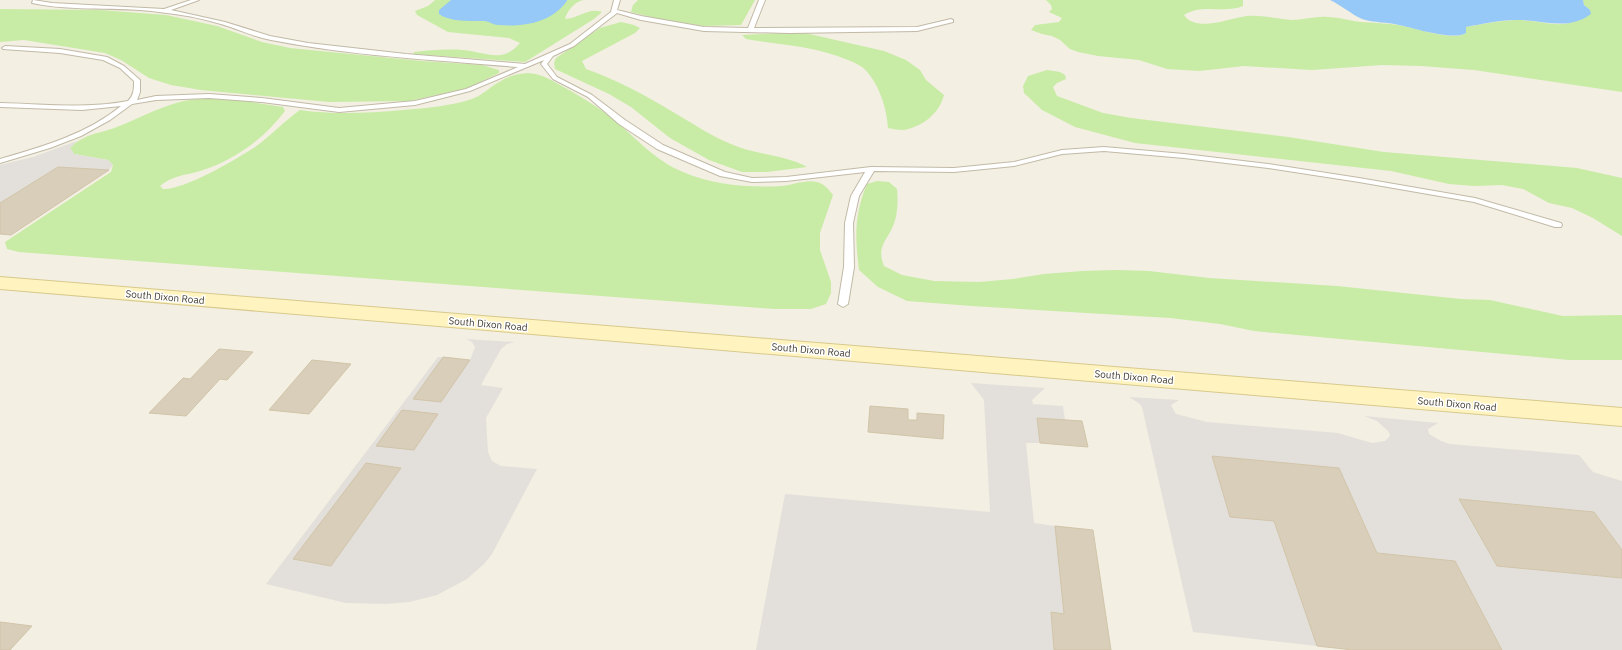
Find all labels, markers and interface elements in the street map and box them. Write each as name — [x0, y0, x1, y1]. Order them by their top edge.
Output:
street label: South Dixon Road — [125, 287, 205, 307]
street label: South Dixon Road — [448, 314, 528, 334]
street label: South Dixon Road — [771, 340, 851, 360]
street label: South Dixon Road — [1094, 367, 1174, 387]
street label: South Dixon Road — [1417, 394, 1497, 414]

